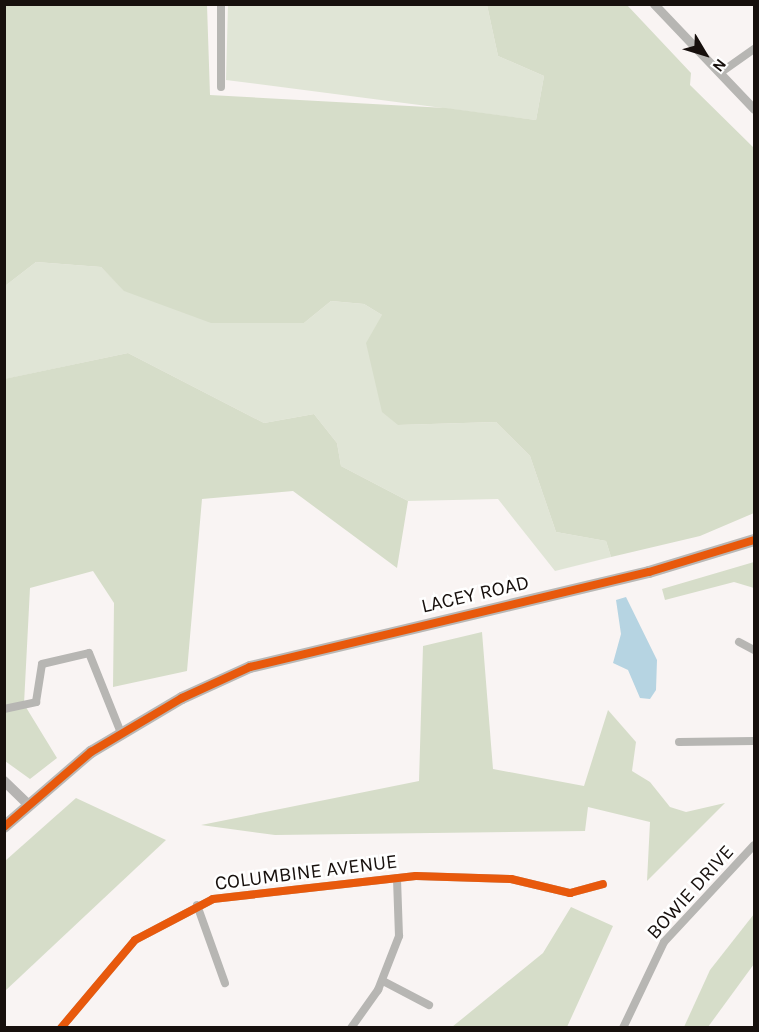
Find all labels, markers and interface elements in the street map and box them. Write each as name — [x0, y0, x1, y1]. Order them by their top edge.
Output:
north arrow — [675, 24, 735, 84]
text: N — [709, 55, 731, 76]
street label: LACEY ROAD — [419, 570, 531, 618]
street label: BOWIE DRIVE — [641, 840, 739, 944]
street label: COLUMBINE AVENUE — [213, 849, 399, 895]

